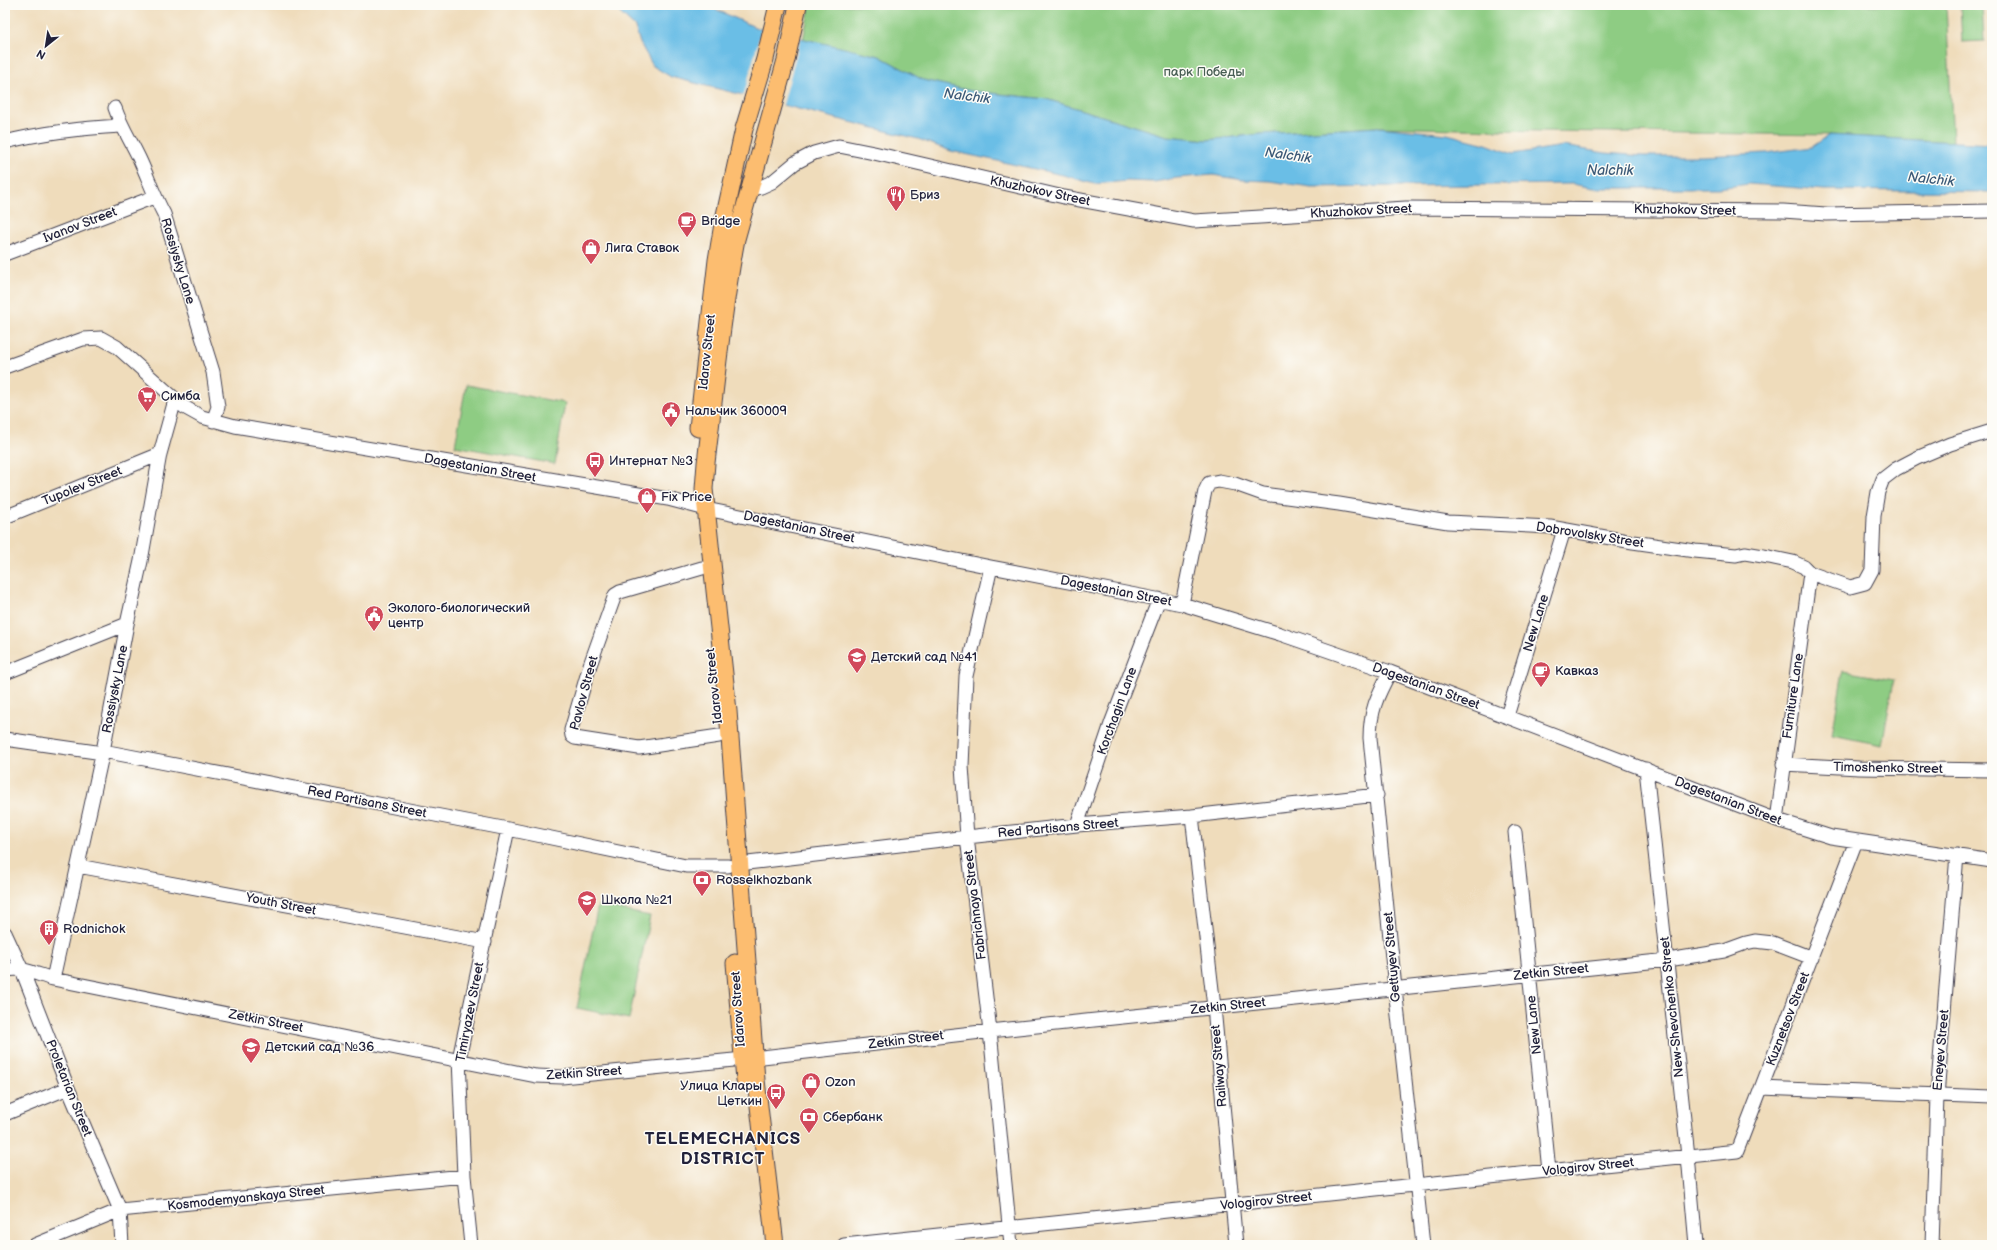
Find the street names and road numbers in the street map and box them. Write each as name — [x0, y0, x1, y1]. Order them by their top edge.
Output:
street label: Khuzhokov Street — [988, 173, 1092, 209]
street label: Khuzhokov Street — [1310, 200, 1412, 222]
street label: Khuzhokov Street — [1634, 201, 1736, 219]
street label: Ivanov Street — [41, 204, 119, 246]
street label: Rossiysky Lane — [157, 216, 199, 306]
street label: Idarov Street — [695, 313, 719, 391]
street label: Dagestanian Street — [423, 450, 537, 486]
street label: Tupolev Street — [40, 463, 124, 509]
street label: Dagestanian Street — [742, 507, 856, 547]
street label: Dobrovolsky Street — [1535, 519, 1645, 551]
street label: Dagestanian Street — [1059, 572, 1173, 610]
street label: New Lane — [1520, 592, 1552, 654]
street label: Rossiysky Lane — [99, 643, 131, 734]
street label: Idarov Street — [702, 647, 726, 725]
street label: Furniture Lane — [1779, 652, 1807, 740]
street label: Pavlov Street — [566, 654, 602, 732]
street label: Dagestanian Street — [1370, 659, 1482, 713]
street label: Korchagin Lane — [1094, 665, 1140, 757]
street label: Timoshenko Street — [1833, 759, 1943, 777]
street label: Dagestanian Street — [1672, 773, 1784, 829]
street label: Red Partisans Street — [306, 783, 428, 821]
street label: Red Partisans Street — [997, 815, 1119, 841]
street label: Fabrichnaya Street — [960, 849, 990, 961]
street label: Youth Street — [244, 889, 317, 919]
street label: Gettuyev Street — [1380, 911, 1404, 1003]
street label: New-Shevchenko Street — [1657, 936, 1687, 1078]
street label: Zetkin Street — [1512, 960, 1589, 984]
street label: Timiryazev Street — [452, 961, 488, 1063]
street label: Kuznetsov Street — [1763, 970, 1813, 1068]
street label: Idarov Street — [727, 971, 749, 1047]
street label: Zetkin Street — [1189, 994, 1266, 1018]
street label: New Lane — [1523, 994, 1545, 1055]
street label: Zetkin Street — [226, 1006, 305, 1036]
street label: Eneyev Street — [1929, 1009, 1953, 1091]
street label: Railway Street — [1207, 1024, 1231, 1108]
street label: Zetkin Street — [867, 1027, 944, 1053]
street label: Proletarian Street — [42, 1037, 96, 1139]
street label: Zetkin Street — [545, 1062, 622, 1084]
street label: Vologirov Street — [1541, 1154, 1635, 1180]
street label: Kosmodemyanskaya Street — [167, 1182, 325, 1214]
street label: Vologirov Street — [1219, 1188, 1313, 1214]

